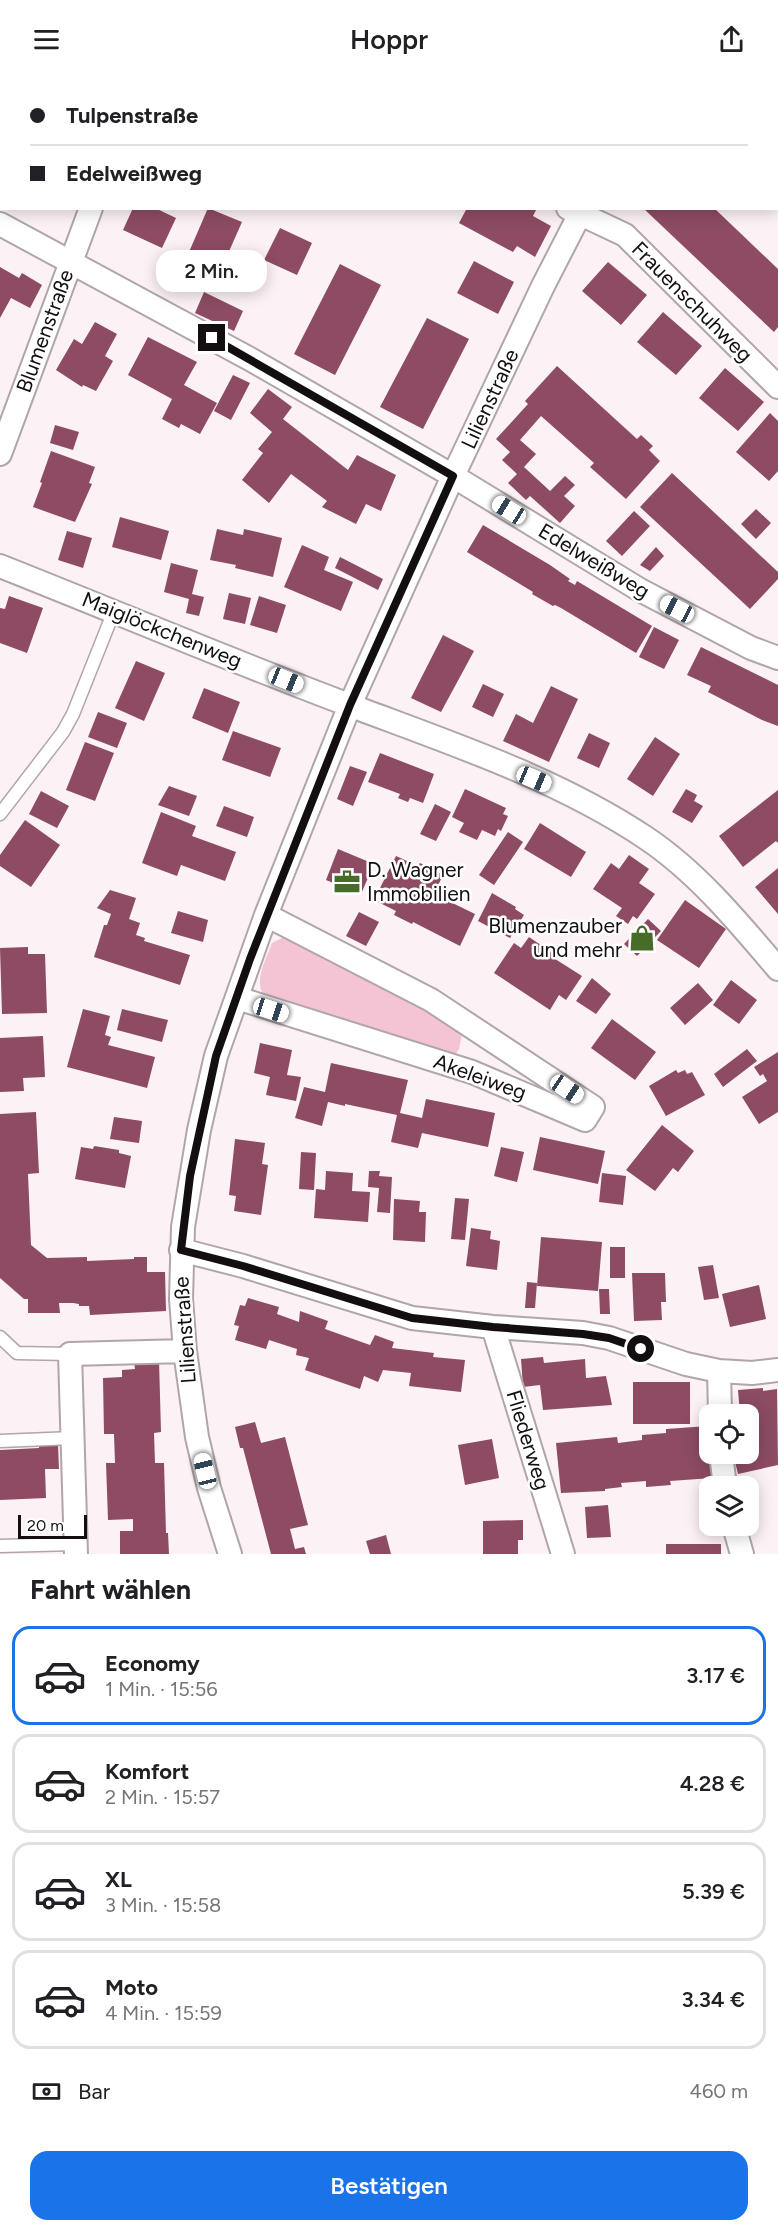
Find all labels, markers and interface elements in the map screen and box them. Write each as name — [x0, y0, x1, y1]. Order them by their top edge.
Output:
icon: menu — [30, 23, 63, 56]
text: Hoppr — [350, 23, 428, 56]
icon: share — [715, 23, 748, 56]
text: Tulpenstraße — [66, 102, 198, 129]
text: Edelweißweg — [66, 160, 202, 187]
street label: Frauenschuhweg — [627, 236, 758, 367]
callout: 2 Min. — [156, 251, 268, 293]
text: 2 Min. — [184, 259, 239, 283]
street label: Blumenstraße — [11, 266, 78, 396]
route end — [198, 324, 225, 351]
street label: Lilienstraße — [456, 345, 524, 453]
car — [489, 493, 529, 527]
street label: Edelweißweg — [534, 518, 654, 604]
street label: Maiglöckchenweg — [79, 586, 246, 673]
car — [657, 593, 697, 625]
car — [266, 665, 306, 695]
car — [514, 764, 554, 794]
place label: D. Wagner Immobilien — [367, 857, 470, 906]
office icon: D. Wagner Immobilien — [332, 867, 362, 897]
place label: Blumenzauber und mehr — [488, 913, 622, 962]
shop icon: Blumenzauber und mehr — [627, 923, 657, 953]
car — [251, 996, 291, 1024]
street label: Akeleiweg — [430, 1048, 530, 1105]
car — [547, 1071, 587, 1107]
street label: Lilienstraße — [168, 1276, 201, 1384]
route start — [627, 1335, 654, 1362]
street label: Fliederweg — [501, 1387, 556, 1493]
map controls — [699, 1404, 759, 1536]
button: locate — [699, 1404, 759, 1464]
car — [192, 1451, 218, 1491]
button: layers — [699, 1476, 759, 1536]
scale bar — [18, 1512, 87, 1540]
text: 20 m — [27, 1516, 64, 1535]
text: Fahrt wählen — [30, 1573, 191, 1606]
icon: car — [33, 1649, 87, 1703]
text: Economy — [105, 1650, 200, 1677]
text: 3.17 € — [686, 1662, 745, 1689]
text: 1 Min. · 15:56 — [105, 1677, 218, 1701]
icon: car — [33, 1757, 87, 1811]
text: Komfort — [105, 1758, 189, 1785]
text: 4.28 € — [680, 1770, 745, 1797]
text: 2 Min. · 15:57 — [105, 1785, 220, 1809]
icon: car — [33, 1865, 87, 1919]
text: XL — [105, 1866, 132, 1893]
text: 5.39 € — [682, 1878, 745, 1905]
text: 3 Min. · 15:58 — [105, 1893, 221, 1917]
icon: car — [33, 1973, 87, 2027]
text: Moto — [105, 1974, 158, 2001]
text: 3.34 € — [682, 1986, 745, 2013]
text: 4 Min. · 15:59 — [105, 2001, 222, 2025]
icon: cash — [30, 2075, 63, 2108]
text: Bar — [78, 2078, 110, 2105]
text: 460 m — [689, 2079, 748, 2103]
button: Bestätigen — [30, 2151, 748, 2220]

